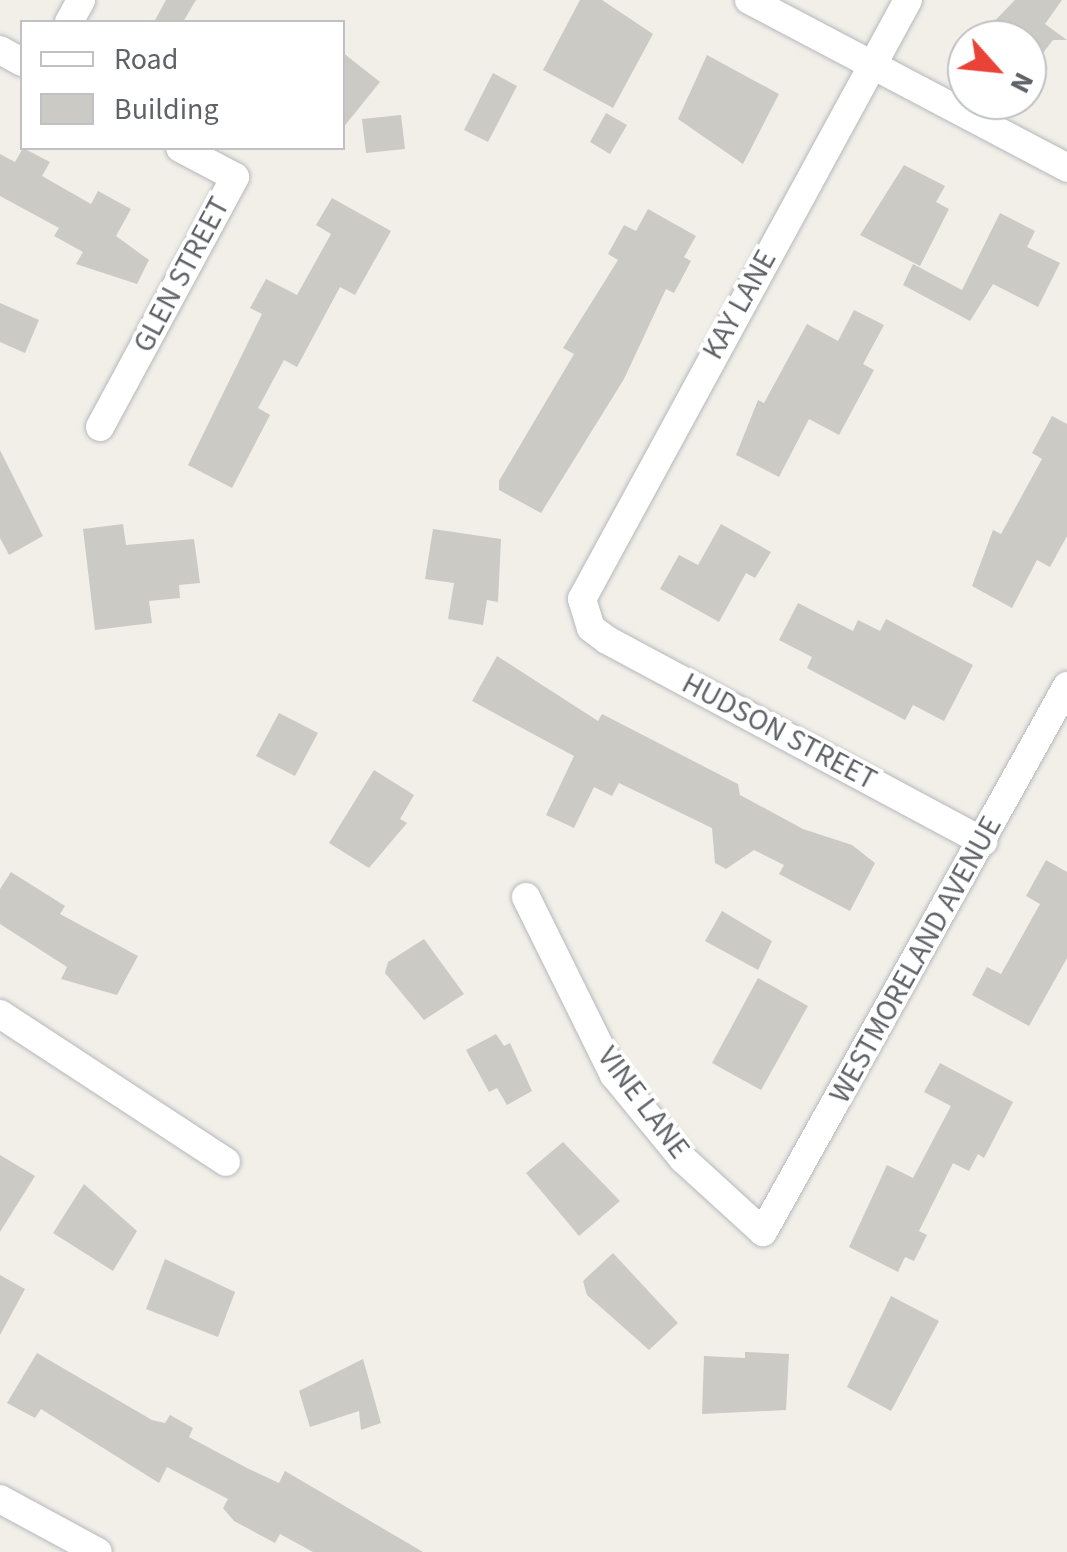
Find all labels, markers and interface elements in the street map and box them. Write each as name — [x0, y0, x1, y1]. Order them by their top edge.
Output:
legend — [20, 20, 345, 150]
north arrow — [947, 20, 1047, 120]
text: Road — [114, 38, 178, 81]
text: N — [1000, 65, 1044, 100]
text: Building — [114, 88, 219, 131]
street label: GLEN STREET — [126, 191, 238, 359]
street label: KAY LANE — [695, 244, 785, 366]
street label: HUDSON STREET — [676, 666, 882, 798]
street label: WESTMORELAND AVENUE — [822, 810, 1010, 1110]
street label: VINE LANE — [589, 1040, 697, 1166]

